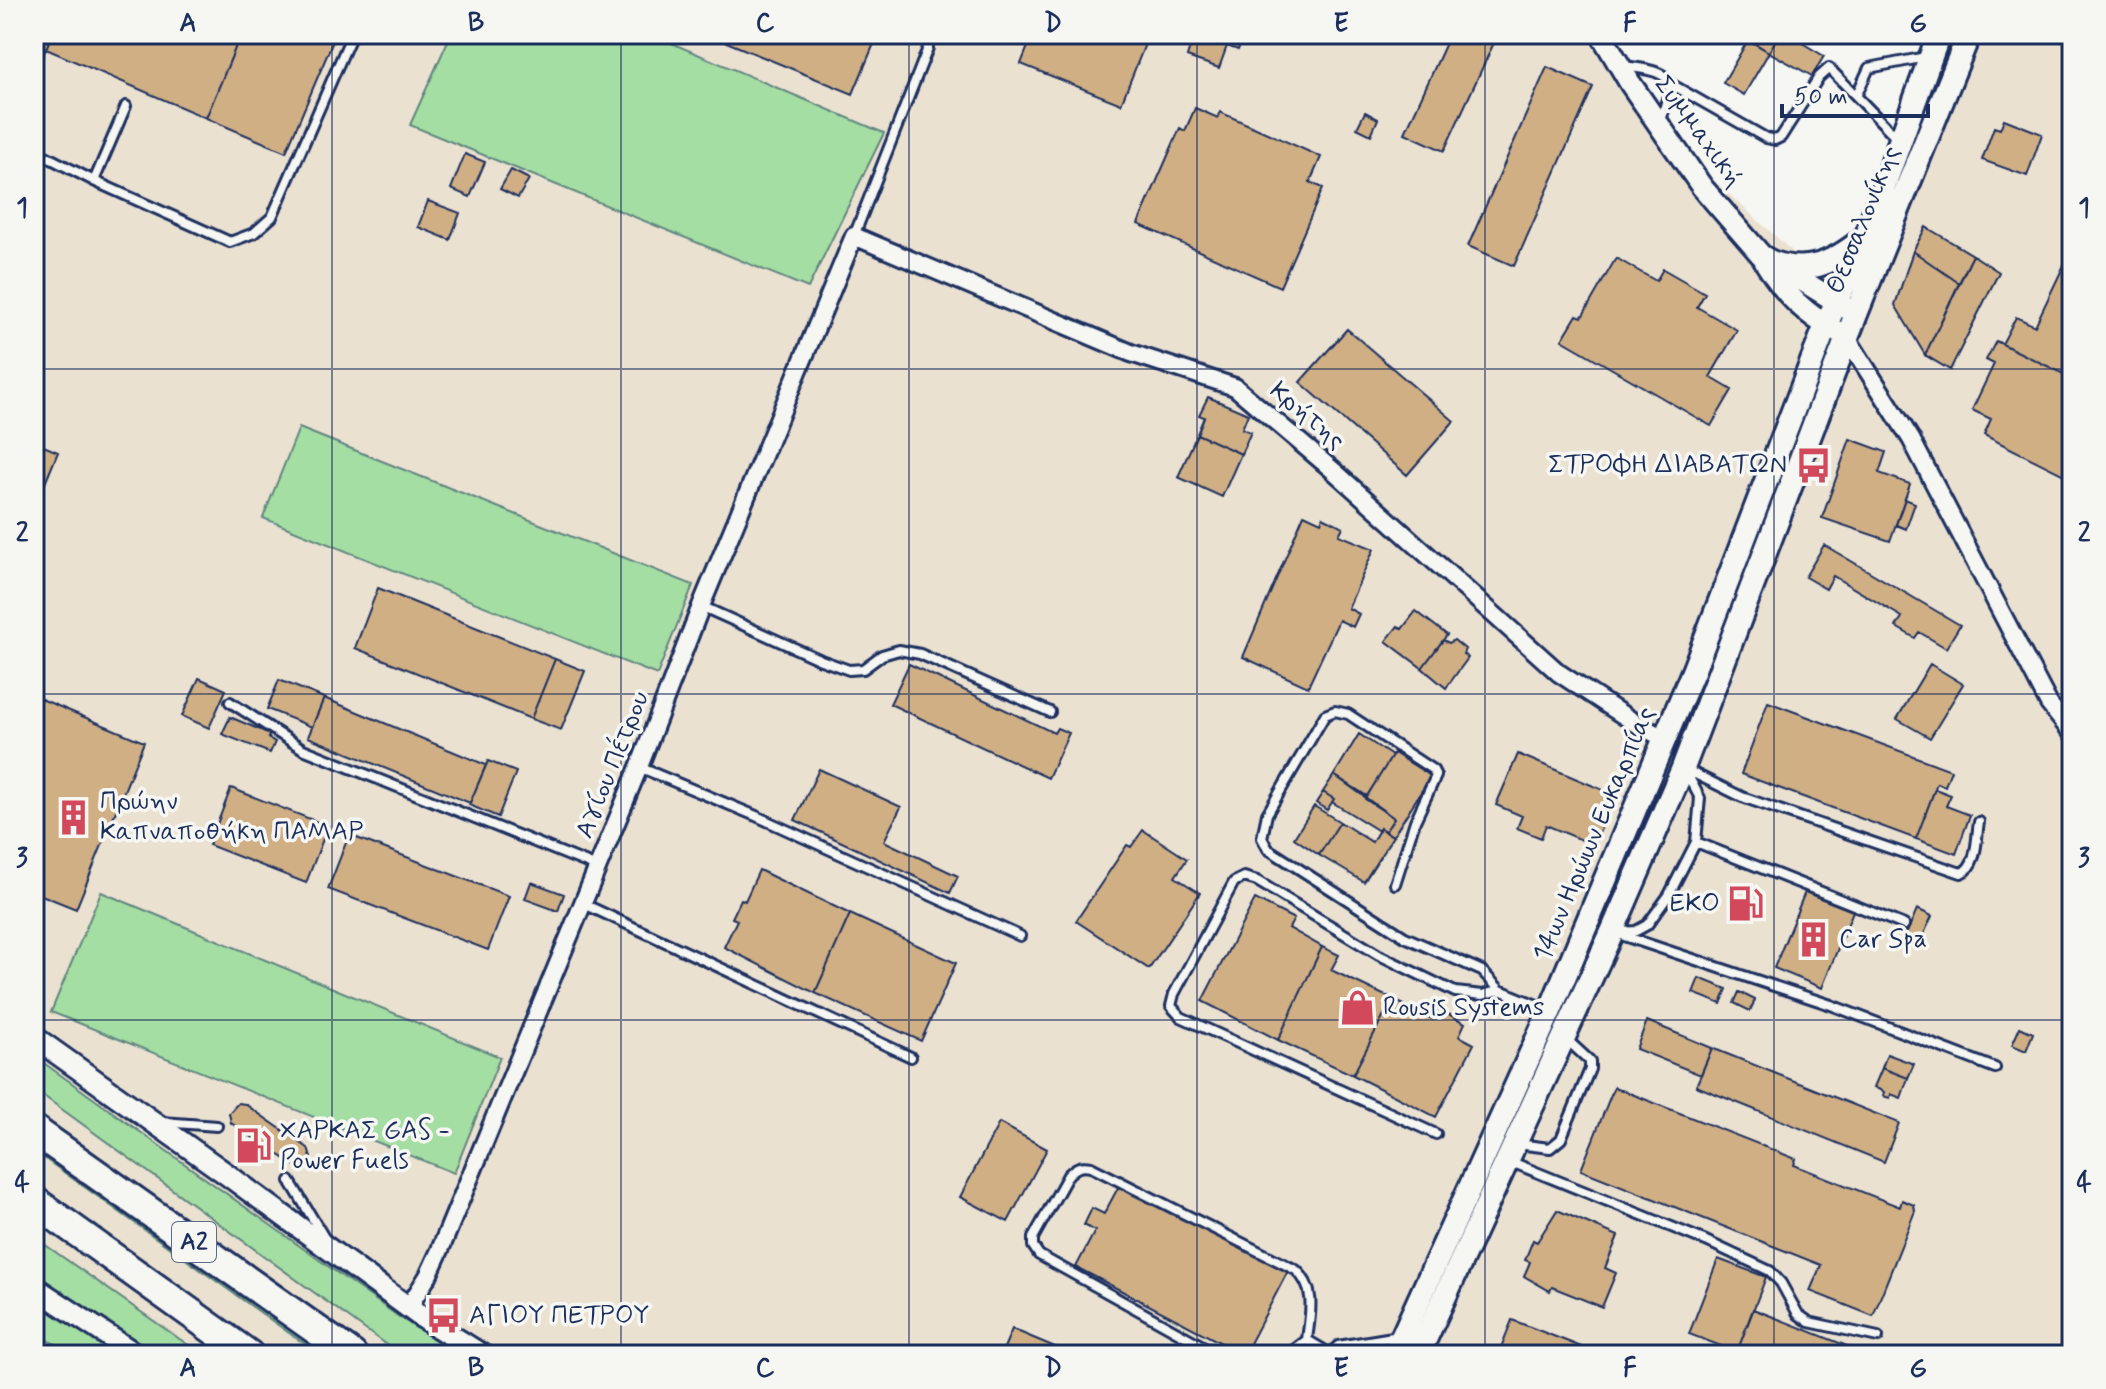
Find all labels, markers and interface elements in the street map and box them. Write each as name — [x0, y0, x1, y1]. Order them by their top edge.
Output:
text: A — [179, 7, 197, 41]
text: B — [468, 7, 484, 41]
text: C — [756, 7, 775, 41]
text: D — [1044, 7, 1062, 41]
text: E — [1333, 7, 1349, 41]
text: F — [1623, 7, 1637, 41]
text: G — [1909, 7, 1927, 41]
scale bar — [1782, 68, 1928, 118]
street label: Συμμαχική — [1646, 69, 1750, 195]
text: 50 m — [1794, 82, 1848, 113]
street label: Θεσσαλονίκης — [1819, 141, 1909, 299]
text: 1 — [16, 192, 28, 226]
text: 1 — [2078, 192, 2090, 226]
street label: Κρήτης — [1262, 374, 1352, 458]
bus stop icon: ΣΤΡΟΦΗ ΔΙΑΒΑΤΩΝ — [1794, 446, 1832, 484]
place label: ΣΤΡΟΦΗ ΔΙΑΒΑΤΩΝ — [1548, 448, 1787, 482]
text: 2 — [16, 517, 29, 551]
text: 2 — [2078, 517, 2091, 551]
street label: Αγίου Πέτρου — [568, 686, 658, 844]
street label: 14ων Ηρώων Ευκαρπίας — [1526, 702, 1664, 966]
place label: Πρώην Καπναποθήκη ΠΑΜΑΡ — [100, 785, 363, 849]
building icon: Πρώην Καπναποθήκη ΠΑΜΑΡ — [55, 798, 93, 836]
text: 3 — [16, 842, 28, 876]
text: 3 — [2078, 842, 2090, 876]
fuel station icon: ΕΚΟ — [1727, 885, 1765, 923]
place label: ΕΚΟ — [1670, 887, 1720, 921]
building icon: Car Spa — [1794, 921, 1832, 959]
place label: Car Spa — [1839, 923, 1927, 957]
shop icon: Rousis Systems — [1338, 989, 1376, 1027]
place label: Rousis Systems — [1383, 991, 1544, 1025]
place label: ΧΑΡΚΑΣ GAS - Power Fuels — [280, 1114, 450, 1178]
fuel station icon: ΧΑΡΚΑΣ GAS - Power Fuels — [235, 1127, 273, 1165]
text: 4 — [14, 1167, 30, 1201]
text: 4 — [2076, 1167, 2092, 1201]
road number: Α2 — [172, 1222, 216, 1262]
bus stop icon: ΑΓΙΟΥ ΠΕΤΡΟΥ — [424, 1297, 462, 1335]
place label: ΑΓΙΟΥ ΠΕΤΡΟΥ — [469, 1299, 650, 1333]
text: A — [179, 1352, 197, 1386]
text: B — [468, 1352, 484, 1386]
text: C — [756, 1352, 775, 1386]
text: D — [1044, 1352, 1062, 1386]
text: E — [1333, 1352, 1349, 1386]
text: F — [1623, 1352, 1637, 1386]
text: G — [1909, 1352, 1927, 1386]

